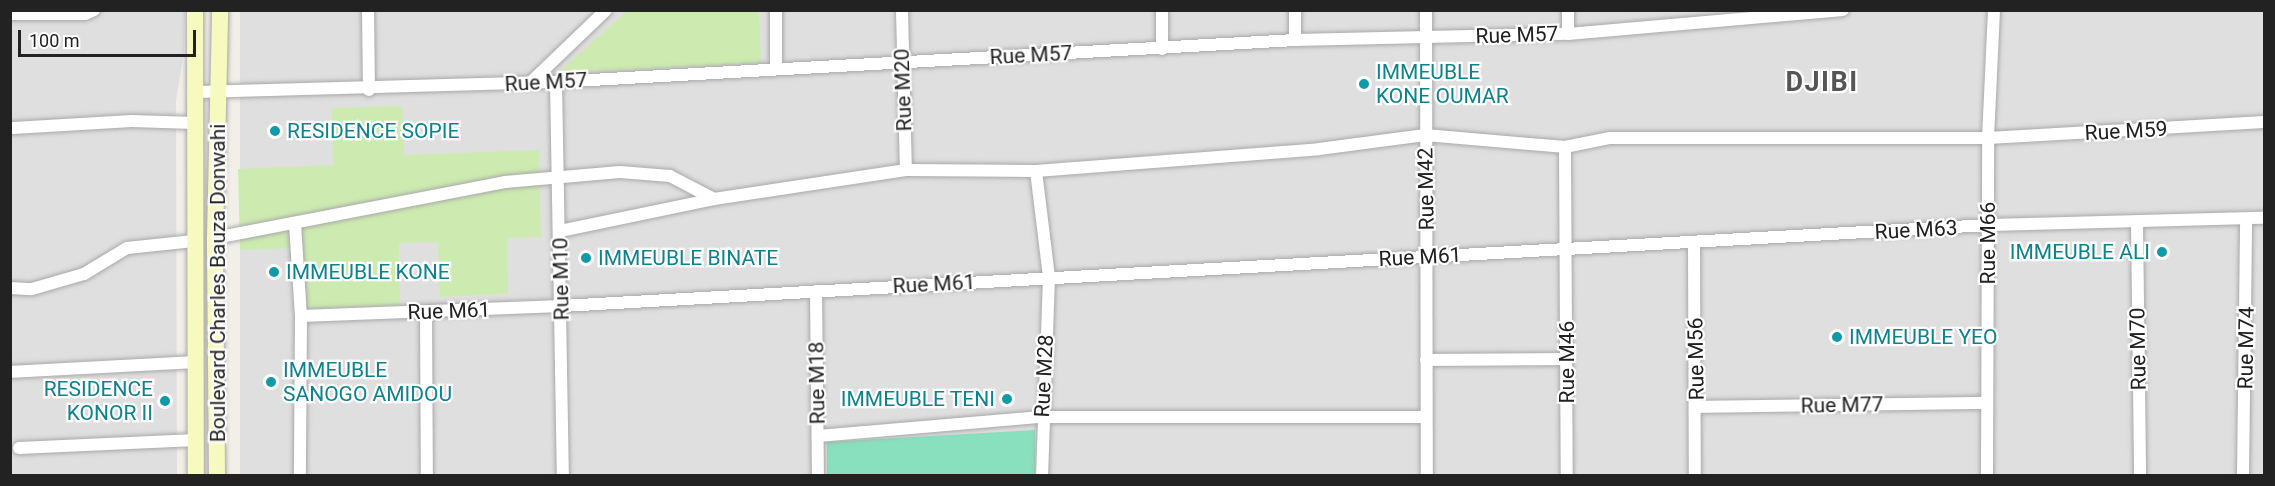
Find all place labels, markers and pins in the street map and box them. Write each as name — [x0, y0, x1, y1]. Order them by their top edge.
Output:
place label: IMMEUBLE KONE OUMAR — [1376, 59, 1509, 109]
marker: IMMEUBLE KONE OUMAR — [1357, 77, 1371, 91]
place label: RESIDENCE SOPIE — [287, 118, 459, 144]
marker: RESIDENCE SOPIE — [268, 124, 282, 138]
place label: IMMEUBLE ALI — [2010, 239, 2150, 265]
place label: IMMEUBLE BINATE — [598, 245, 778, 271]
marker: IMMEUBLE ALI — [2155, 245, 2169, 259]
marker: IMMEUBLE BINATE — [579, 251, 593, 265]
place label: IMMEUBLE KONE — [286, 259, 450, 285]
marker: IMMEUBLE KONE — [267, 265, 281, 279]
place label: IMMEUBLE YEO — [1849, 324, 1997, 350]
marker: IMMEUBLE YEO — [1830, 330, 1844, 344]
place label: IMMEUBLE SANOGO AMIDOU — [283, 357, 452, 407]
marker: IMMEUBLE SANOGO AMIDOU — [264, 375, 278, 389]
place label: RESIDENCE KONOR II — [44, 376, 153, 426]
place label: IMMEUBLE TENI — [840, 386, 995, 412]
marker: IMMEUBLE TENI — [1000, 392, 1014, 406]
marker: RESIDENCE KONOR II — [158, 394, 172, 408]

